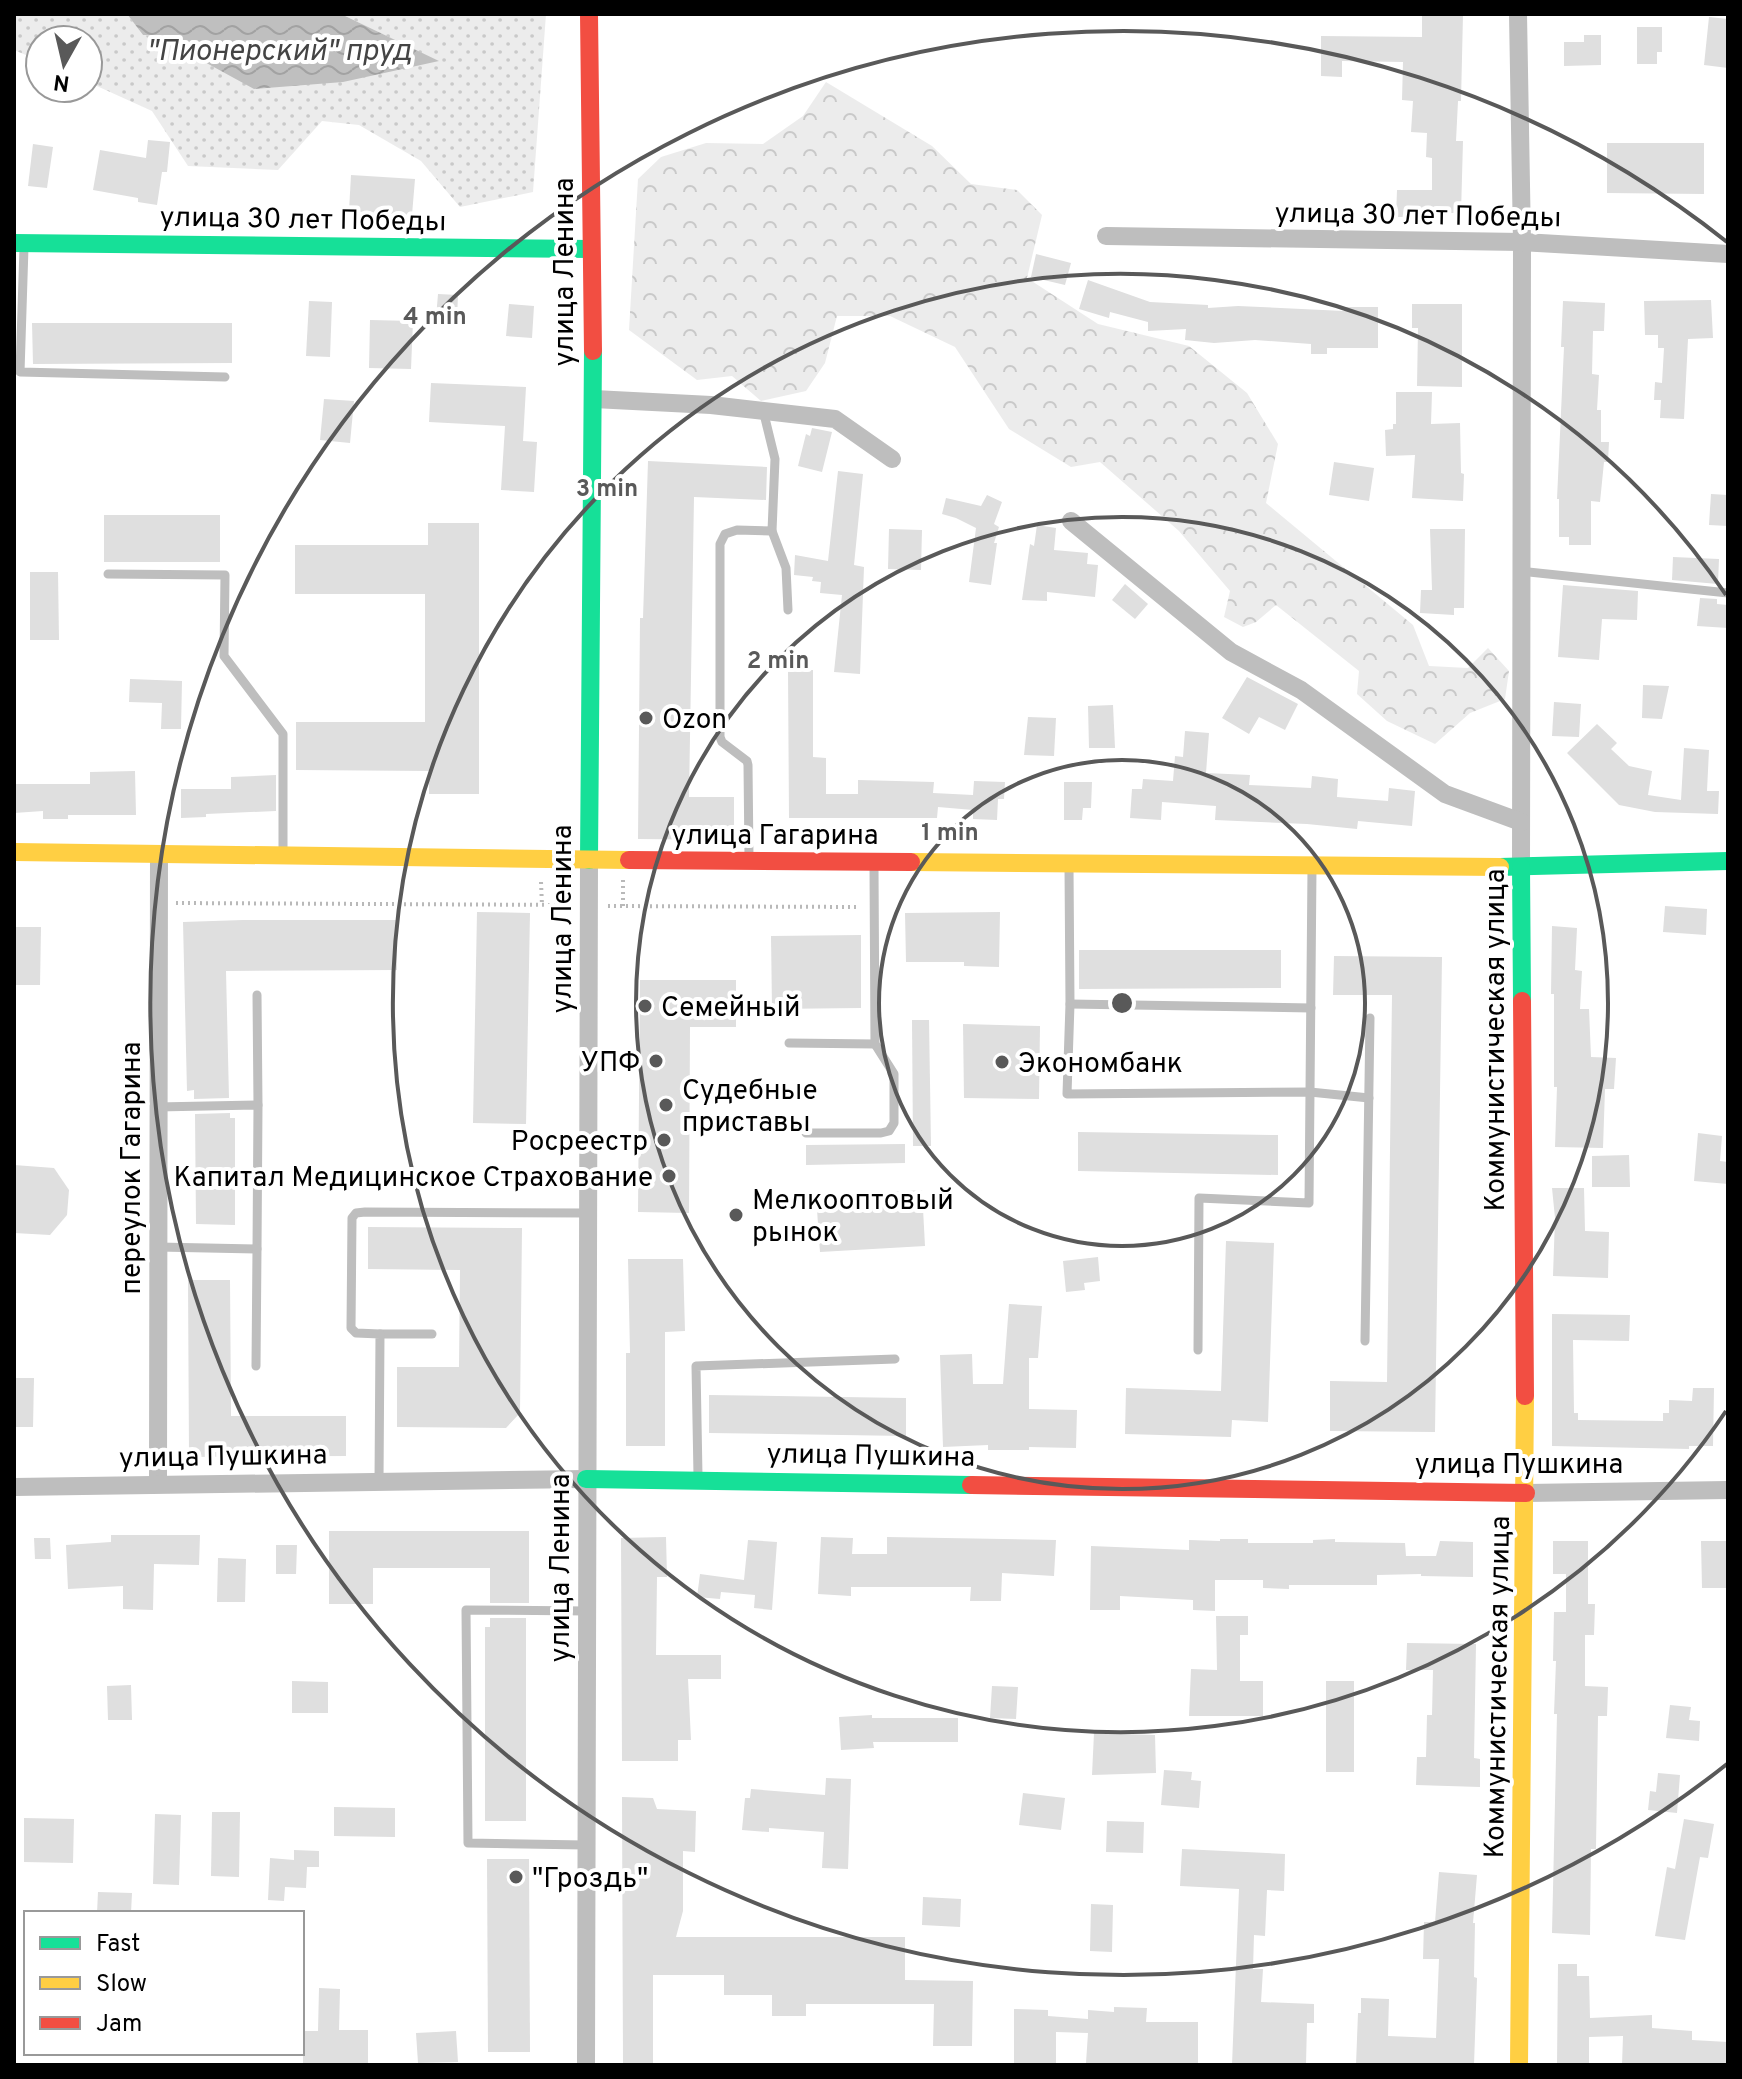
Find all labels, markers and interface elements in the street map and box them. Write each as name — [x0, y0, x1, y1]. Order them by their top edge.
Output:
north arrow — [24, 24, 104, 104]
water label: "Пионерский" пруд — [146, 34, 412, 71]
text: N — [52, 67, 71, 96]
street label: улица Ленина — [548, 178, 584, 366]
street label: улица 30 лет Победы — [1274, 196, 1562, 237]
street label: улица 30 лет Победы — [159, 200, 447, 241]
text: 4 min — [403, 303, 467, 333]
text: 3 min — [576, 475, 638, 505]
text: 2 min — [747, 647, 809, 677]
place label: Ozon — [662, 703, 727, 739]
marker: Ozon — [637, 709, 655, 727]
street label: улица Гагарина — [671, 819, 879, 855]
text: 1 min — [921, 819, 979, 849]
street label: улица Ленина — [546, 825, 582, 1013]
street label: Коммунистическая улица — [1479, 869, 1515, 1211]
centre of rings — [1108, 989, 1136, 1017]
place label: Семейный — [661, 991, 800, 1027]
marker: Семейный — [636, 997, 654, 1015]
street label: переулок Гагарина — [115, 1042, 151, 1294]
place label: УПФ — [581, 1046, 640, 1082]
place label: Экономбанк — [1018, 1047, 1183, 1083]
marker: УПФ — [647, 1052, 665, 1070]
marker: Экономбанк — [993, 1053, 1011, 1071]
place label: Судебные приставы — [682, 1074, 818, 1142]
marker: Судебные приставы — [657, 1096, 675, 1114]
place label: Росреестр — [511, 1125, 648, 1161]
marker: Росреестр — [655, 1131, 673, 1149]
place label: Капитал Медицинское Страхование — [173, 1161, 653, 1197]
marker: Капитал Медицинское Страхование — [660, 1167, 678, 1185]
place label: Мелкооптовый рынок — [752, 1184, 954, 1252]
marker: Мелкооптовый рынок — [727, 1206, 745, 1224]
street label: улица Пушкина — [766, 1437, 975, 1477]
street label: улица Пушкина — [119, 1438, 328, 1478]
street label: улица Пушкина — [1415, 1448, 1623, 1484]
street label: улица Ленина — [544, 1474, 580, 1662]
street label: Коммунистическая улица — [1478, 1515, 1520, 1859]
place label: "Гроздь" — [532, 1862, 648, 1898]
marker: "Гроздь" — [507, 1868, 525, 1886]
legend — [24, 1911, 304, 2055]
text: Fast — [96, 1930, 140, 1960]
text: Slow — [96, 1970, 147, 2000]
text: Jam — [96, 2010, 142, 2040]

